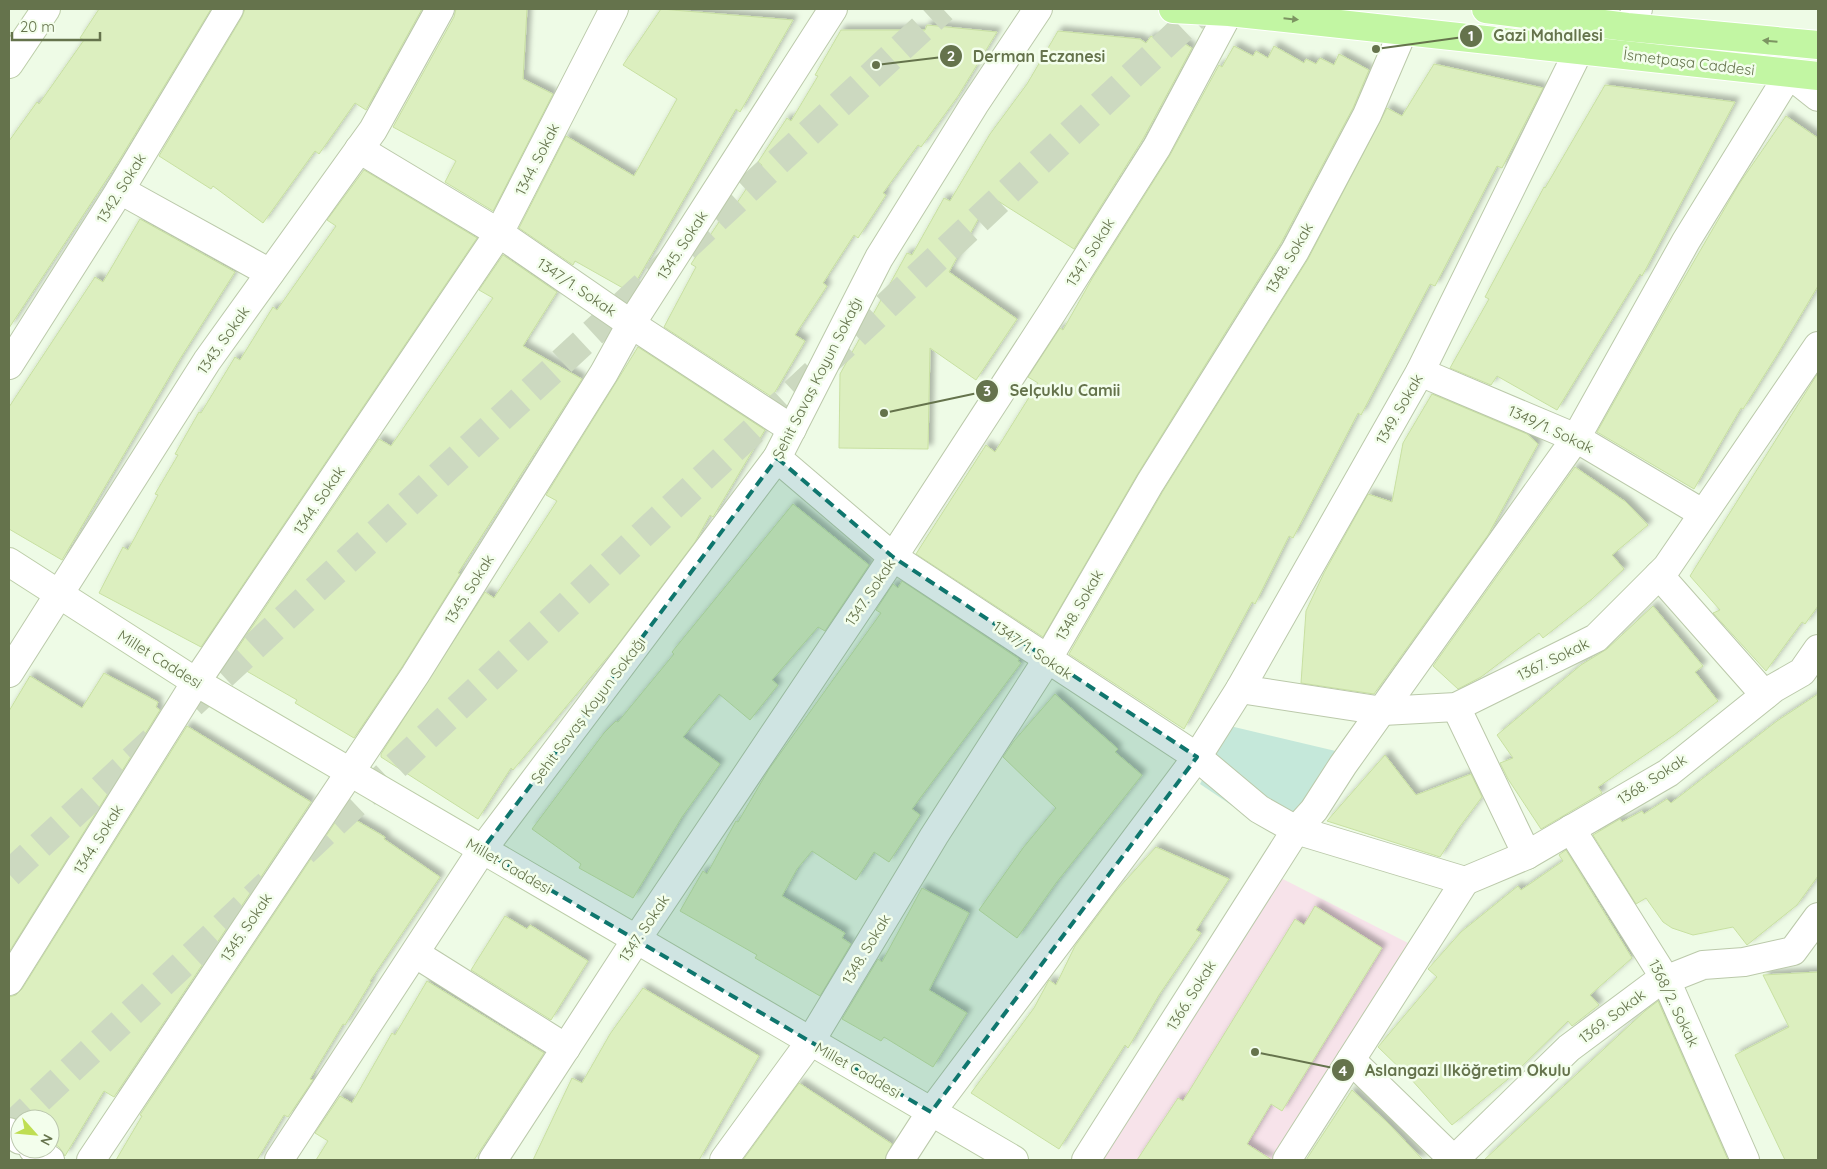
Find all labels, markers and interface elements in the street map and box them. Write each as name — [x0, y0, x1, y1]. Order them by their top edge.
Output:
scale bar — [12, 10, 100, 42]
one-way arrow — [1283, 15, 1299, 23]
text: 20 m — [20, 17, 55, 36]
callout: Gazi Mahallesi — [1458, 20, 1613, 51]
text: Gazi Mahallesi — [1493, 25, 1603, 45]
text: 1 — [1468, 26, 1474, 45]
one-way arrow — [1761, 37, 1777, 45]
callout: Derman Eczanesi — [938, 41, 1116, 72]
street label: İsmetpaşa Caddesi — [1622, 45, 1756, 79]
text: 2 — [947, 46, 955, 65]
text: Derman Eczanesi — [973, 46, 1105, 66]
street label: 1344. Sokak — [511, 120, 563, 198]
street label: 1342. Sokak — [92, 149, 150, 227]
street label: 1345. Sokak — [653, 207, 711, 283]
street label: 1347. Sokak — [1062, 214, 1118, 290]
street label: 1348. Sokak — [1261, 219, 1317, 297]
street label: 1347/1. Sokak — [534, 254, 620, 320]
street label: Şehit Savaş Koyun Sokağı — [768, 294, 866, 462]
street label: 1343. Sokak — [193, 302, 253, 378]
street label: 1349. Sokak — [1371, 370, 1427, 448]
callout: Selçuklu Camii — [974, 375, 1130, 406]
text: Selçuklu Camii — [1010, 380, 1120, 400]
text: 3 — [983, 381, 991, 400]
street label: 1349/1. Sokak — [1505, 401, 1597, 457]
street label: 1344. Sokak — [289, 462, 349, 538]
street label: 1345. Sokak — [440, 551, 498, 627]
street label: 1347. Sokak — [841, 555, 899, 629]
street label: 1348. Sokak — [1051, 566, 1107, 644]
street label: 1347/1. Sokak — [990, 617, 1076, 683]
street label: Millet Caddesi — [114, 626, 206, 692]
street label: Şehit Savaş Koyun Sokağı — [527, 633, 649, 787]
street label: 1367. Sokak — [1514, 633, 1592, 685]
street label: 1368. Sokak — [1614, 750, 1690, 808]
street label: 1344. Sokak — [69, 801, 127, 877]
street label: Millet Caddesi — [463, 834, 555, 898]
street label: 1345. Sokak — [216, 889, 276, 965]
street label: 1347. Sokak — [615, 891, 673, 965]
street label: 1348. Sokak — [838, 910, 894, 988]
street label: 1366. Sokak — [1162, 956, 1220, 1034]
street label: 1368/2. Sokak — [1645, 956, 1703, 1050]
street label: 1369. Sokak — [1575, 985, 1649, 1047]
street label: Millet Caddesi — [812, 1038, 904, 1102]
callout: Aslangazi Ilköğretim Okulu — [1330, 1055, 1581, 1086]
text: Aslangazi Ilköğretim Okulu — [1365, 1060, 1571, 1080]
text: 4 — [1339, 1061, 1348, 1080]
north arrow — [10, 1109, 60, 1159]
text: N — [36, 1131, 57, 1149]

